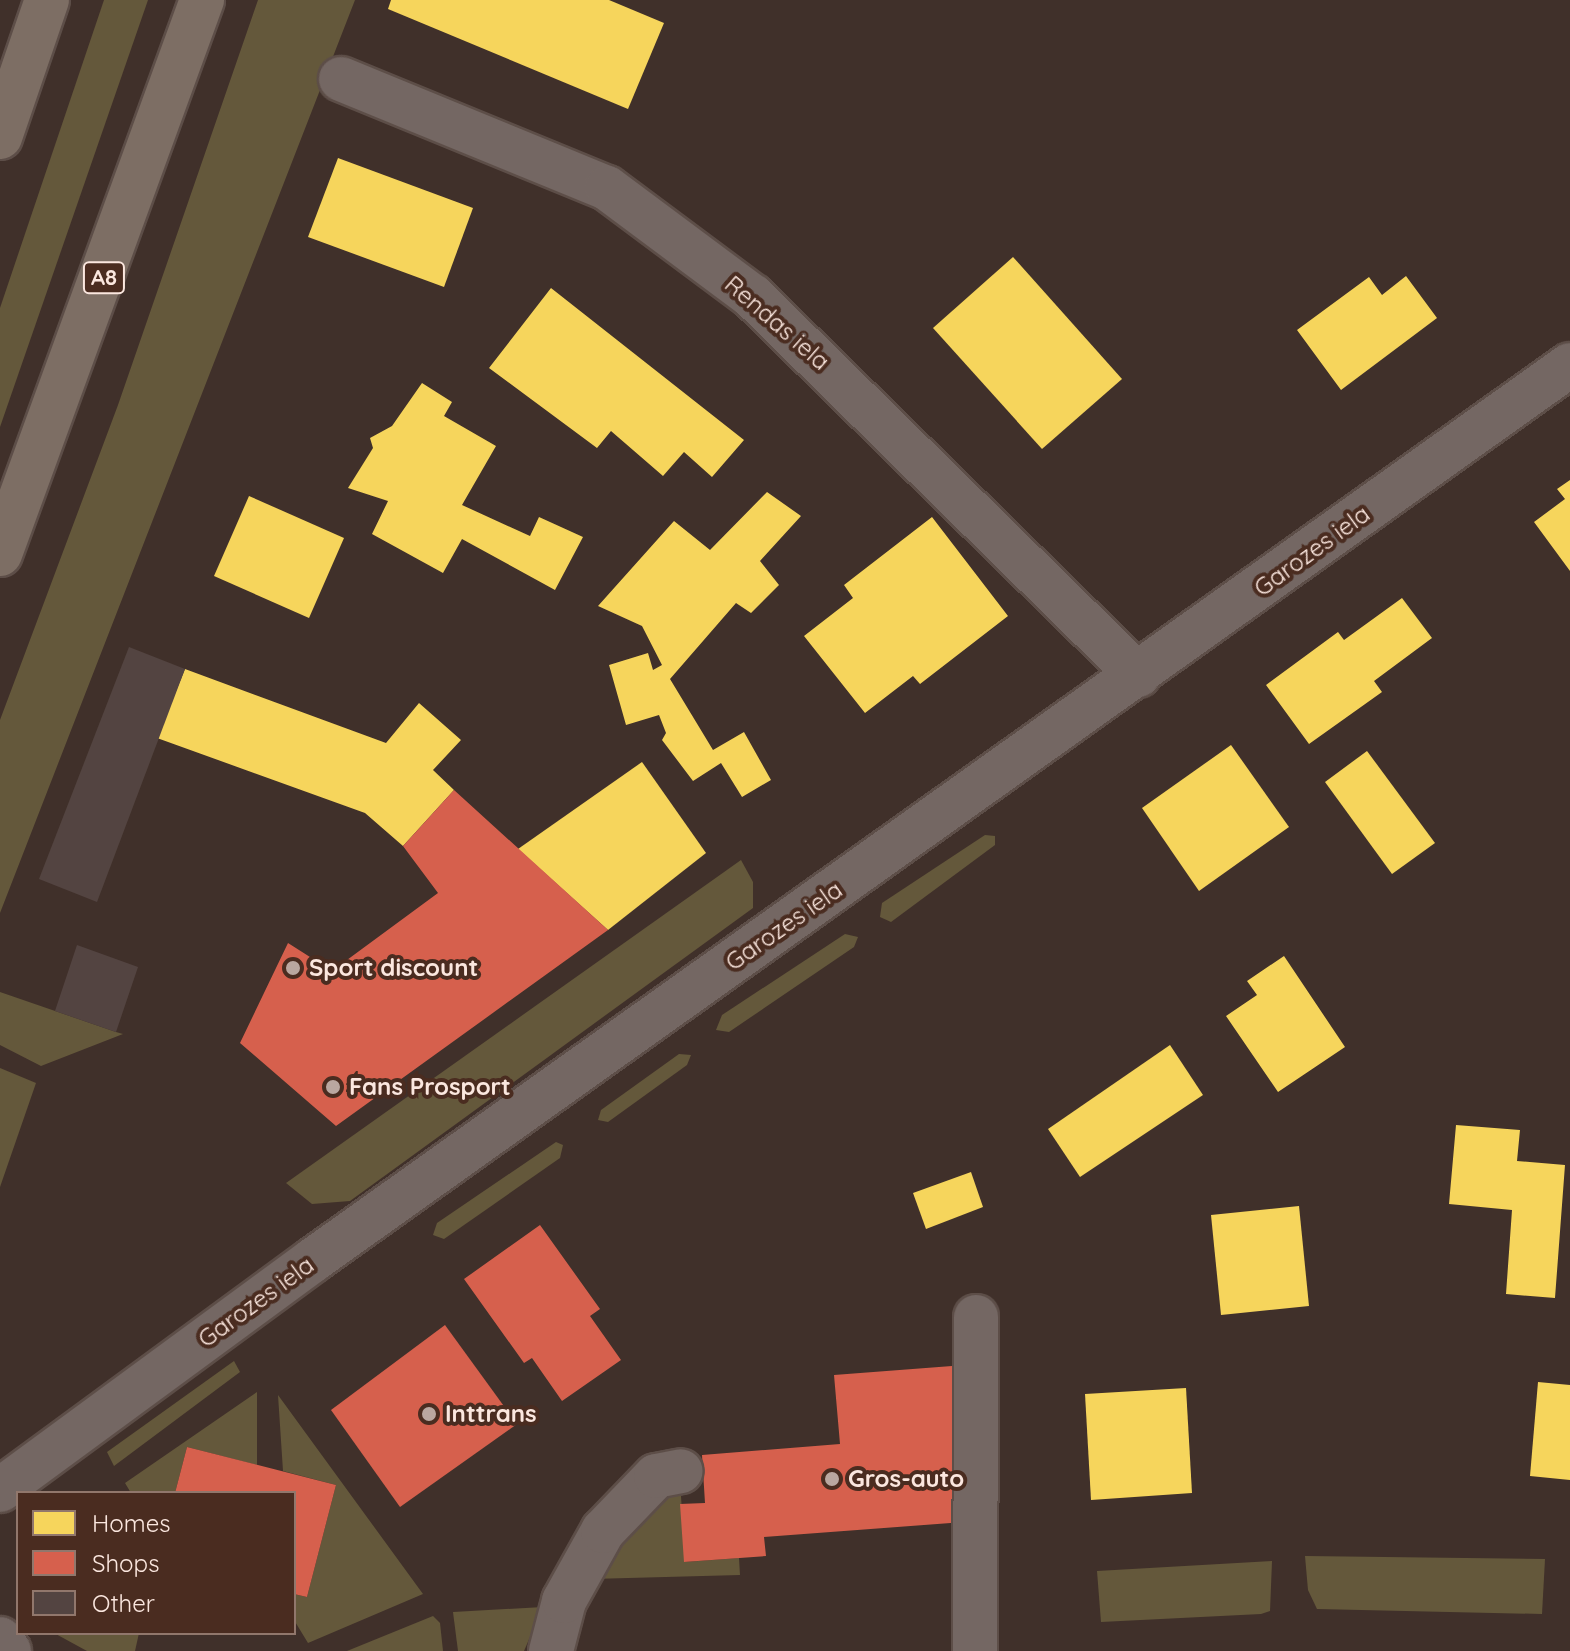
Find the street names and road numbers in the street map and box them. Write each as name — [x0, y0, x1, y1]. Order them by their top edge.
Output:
road number: A8 — [82, 260, 126, 296]
street label: Rendas iela — [719, 270, 835, 376]
street label: Garozes iela — [1249, 499, 1375, 603]
street label: Garozes iela — [720, 875, 848, 977]
street label: Garozes iela — [193, 1250, 319, 1354]

